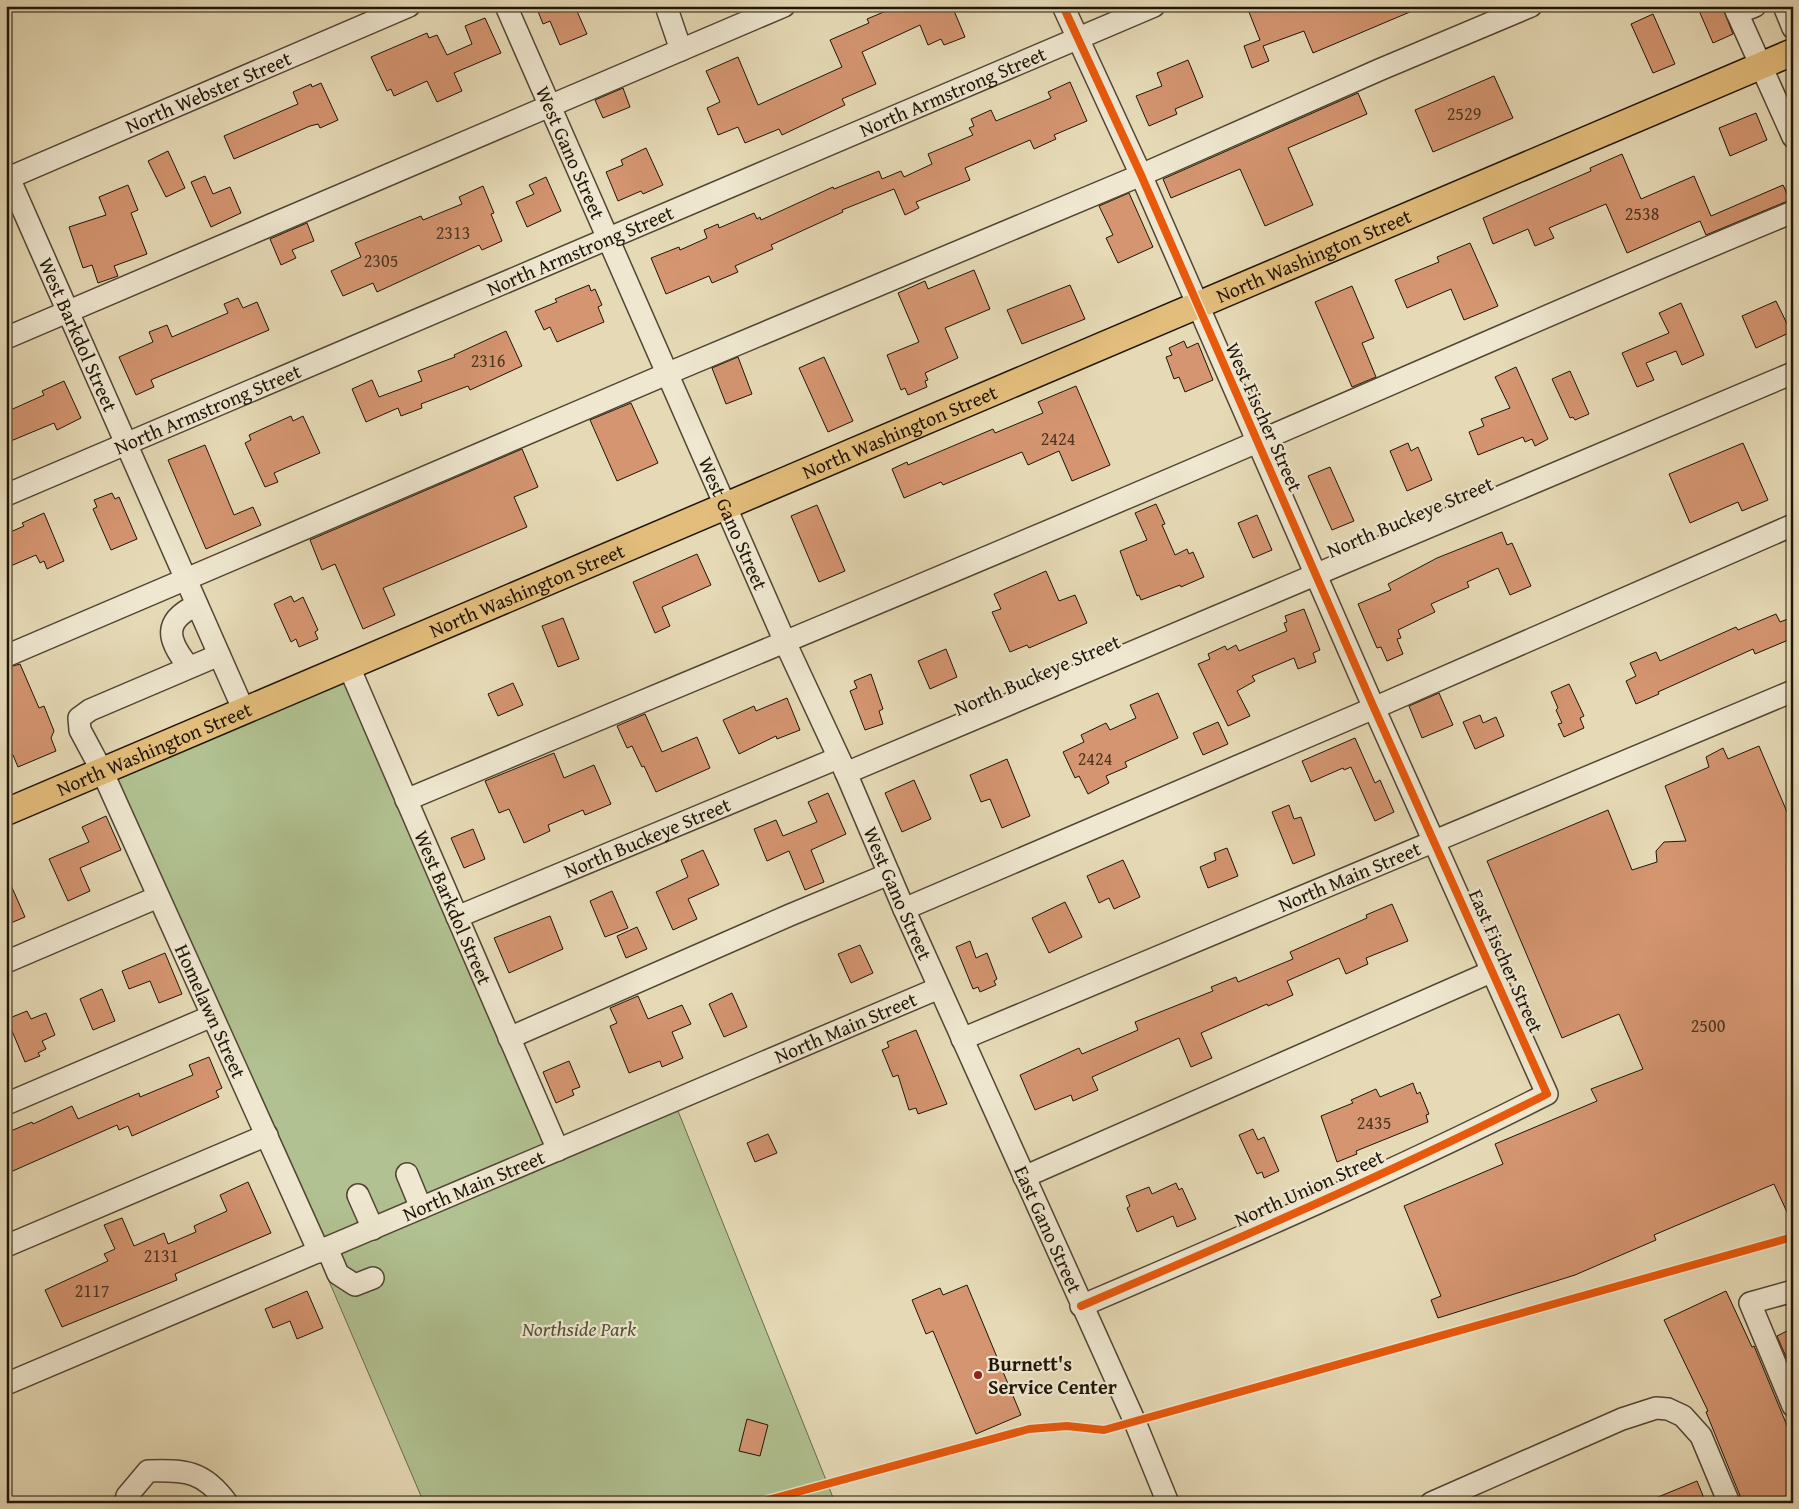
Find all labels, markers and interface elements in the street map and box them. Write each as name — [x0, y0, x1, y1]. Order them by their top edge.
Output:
street label: North Armstrong Street — [855, 39, 1050, 144]
street label: North Webster Street — [120, 43, 295, 140]
street label: West Gano Street — [529, 81, 613, 224]
house number: 2529 — [1447, 100, 1481, 127]
street label: North Armstrong Street — [482, 197, 678, 303]
house number: 2538 — [1625, 200, 1659, 227]
street label: North Washington Street — [1211, 201, 1416, 310]
house number: 2313 — [436, 219, 470, 246]
house number: 2305 — [364, 247, 398, 274]
street label: West Barkdol Street — [32, 253, 125, 416]
street label: West Fischer Street — [1219, 337, 1310, 496]
house number: 2316 — [471, 347, 505, 374]
street label: North Armstrong Street — [109, 356, 305, 461]
street label: North Washington Street — [797, 377, 1001, 486]
house number: 2424 — [1041, 425, 1075, 452]
street label: West Gano Street — [691, 452, 775, 594]
street label: North Buckeye Street — [1322, 468, 1497, 565]
street label: North Washington Street — [425, 536, 629, 644]
street label: North Buckeye Street — [949, 626, 1124, 723]
street label: North Washington Street — [52, 694, 256, 803]
house number: 2424 — [1078, 745, 1112, 772]
street label: North Buckeye Street — [559, 790, 735, 885]
street label: West Gano Street — [857, 822, 940, 964]
street label: West Barkdol Street — [407, 825, 500, 989]
street label: North Main Street — [1274, 834, 1425, 919]
street label: East Fischer Street — [1462, 884, 1551, 1037]
street label: Homelawn Street — [168, 939, 254, 1083]
street label: North Main Street — [770, 984, 921, 1070]
house number: 2500 — [1691, 1012, 1726, 1039]
house number: 2435 — [1357, 1109, 1391, 1136]
street label: North Main Street — [398, 1142, 549, 1228]
street label: North Union Street — [1230, 1142, 1388, 1233]
street label: East Gano Street — [1007, 1161, 1090, 1297]
house number: 2131 — [144, 1242, 178, 1269]
house number: 2117 — [75, 1277, 109, 1304]
park label: Northside Park — [521, 1314, 637, 1343]
place label: Burnett's Service Center — [988, 1349, 1117, 1401]
marker: Burnett's Service Center — [972, 1369, 984, 1381]

